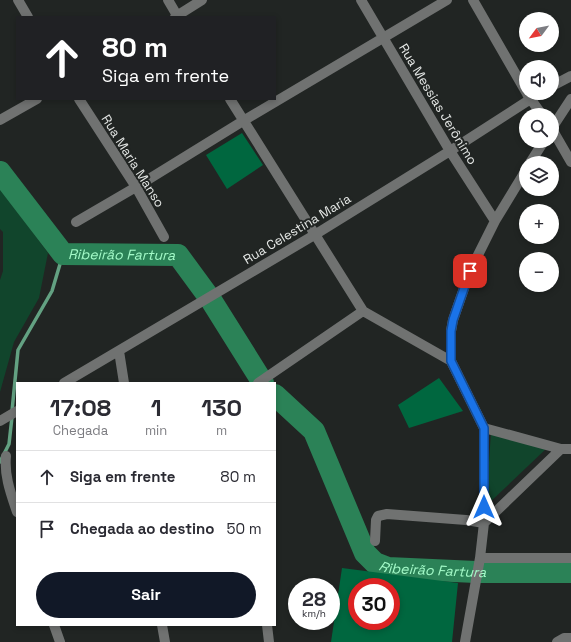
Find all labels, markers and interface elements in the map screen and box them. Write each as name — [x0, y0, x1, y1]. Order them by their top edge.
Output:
north arrow — [519, 12, 559, 52]
map controls — [519, 12, 559, 292]
text: 80 m — [102, 29, 168, 65]
icon: ahead — [36, 32, 88, 84]
street label: Rua Messias Jerônimo — [395, 40, 481, 168]
button: sound — [519, 60, 559, 100]
text: Siga em frente — [102, 64, 229, 87]
button: search — [519, 108, 559, 148]
street label: Rua Maria Manso — [98, 111, 168, 211]
button: layers — [519, 156, 559, 196]
street label: Rua Celestina Maria — [240, 190, 354, 268]
button: + — [519, 204, 559, 244]
water label: Ribeirão Fartura — [68, 245, 176, 264]
button: − — [519, 252, 559, 292]
pin — [453, 254, 487, 288]
icon: arrive — [459, 260, 481, 282]
text: 17:08 — [50, 392, 111, 423]
text: 1 — [151, 392, 162, 423]
text: 130 — [201, 392, 242, 423]
text: Chegada — [53, 422, 108, 439]
text: min — [145, 422, 167, 439]
text: m — [216, 422, 227, 439]
icon: ahead — [36, 466, 58, 488]
text: Siga em frente — [70, 467, 176, 486]
text: 80 m — [220, 467, 256, 486]
position arrow — [463, 486, 505, 528]
icon: arrive — [36, 518, 58, 540]
text: Chegada ao destino — [70, 519, 214, 538]
text: 50 m — [226, 519, 262, 538]
water label: Ribeirão Fartura — [376, 556, 487, 581]
button: Sair — [36, 572, 256, 618]
speed limit sign: 30 — [348, 578, 400, 630]
text: 28 — [302, 586, 326, 612]
text: km/h — [302, 607, 326, 620]

